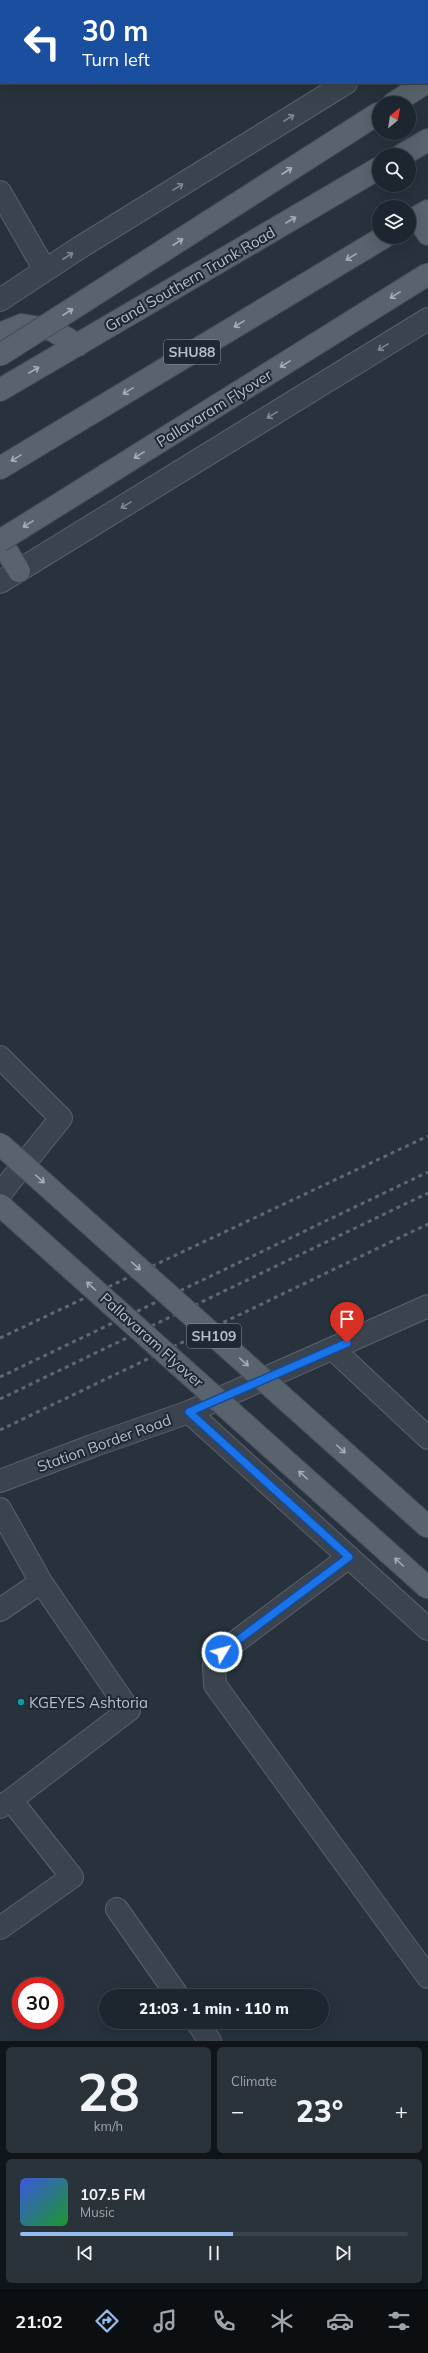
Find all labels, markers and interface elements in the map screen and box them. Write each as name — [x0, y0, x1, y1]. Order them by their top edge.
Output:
text: 30 m — [82, 13, 148, 48]
icon: left — [16, 16, 68, 68]
text: Turn left — [82, 48, 150, 71]
north arrow — [372, 96, 416, 140]
map controls — [372, 96, 416, 244]
one-way arrow — [283, 114, 295, 122]
button: search — [372, 148, 416, 192]
one-way arrow — [281, 167, 293, 175]
one-way arrow — [172, 183, 183, 191]
button: layers — [372, 200, 416, 244]
one-way arrow — [285, 215, 297, 223]
street label: Grand Southern Trunk Road — [102, 222, 278, 336]
one-way arrow — [172, 237, 184, 245]
one-way arrow — [62, 251, 74, 259]
one-way arrow — [346, 253, 357, 261]
one-way arrow — [390, 291, 401, 299]
one-way arrow — [62, 308, 73, 316]
one-way arrow — [234, 320, 245, 328]
road number: SHU88 — [164, 340, 220, 364]
one-way arrow — [378, 343, 389, 351]
one-way arrow — [279, 360, 291, 368]
street label: Pallavaram Flyover — [153, 365, 276, 451]
one-way arrow — [28, 366, 40, 374]
one-way arrow — [123, 387, 134, 395]
one-way arrow — [267, 411, 278, 419]
one-way arrow — [133, 451, 145, 459]
one-way arrow — [11, 454, 22, 462]
one-way arrow — [121, 501, 132, 509]
one-way arrow — [22, 520, 34, 528]
one-way arrow — [34, 1175, 45, 1184]
one-way arrow — [131, 1261, 141, 1270]
one-way arrow — [86, 1282, 96, 1291]
street label: Pallavaram Flyover — [96, 1289, 208, 1392]
pin — [330, 1302, 364, 1343]
icon: arrive — [336, 1308, 358, 1330]
road number: SH109 — [187, 1324, 241, 1348]
one-way arrow — [238, 1357, 248, 1366]
street label: Station Border Road — [34, 1410, 174, 1476]
one-way arrow — [335, 1444, 346, 1453]
one-way arrow — [298, 1471, 308, 1480]
one-way arrow — [394, 1557, 404, 1567]
position arrow — [201, 1631, 243, 1673]
place label: KGEYES Ashtoria — [29, 1693, 148, 1712]
marker: KGEYES Ashtoria — [16, 1697, 26, 1707]
speed limit sign: 30 — [12, 1977, 64, 2029]
text: 21:03 · 1 min · 110 m — [139, 1999, 289, 2018]
text: 28 — [77, 2059, 140, 2124]
text: Climate — [231, 2073, 277, 2089]
text: 23° — [296, 2092, 343, 2130]
text: − — [231, 2097, 244, 2125]
text: + — [395, 2097, 408, 2125]
text: km/h — [94, 2118, 123, 2134]
text: 107.5 FM — [80, 2185, 145, 2204]
text: Music — [80, 2204, 115, 2220]
icon: previous — [74, 2242, 96, 2264]
icon: pause — [203, 2242, 225, 2264]
icon: next — [332, 2242, 354, 2264]
icon: directions — [93, 2307, 121, 2335]
icon: music — [151, 2307, 179, 2335]
icon: phone — [210, 2307, 238, 2335]
icon: climate — [268, 2307, 296, 2335]
icon: car — [326, 2307, 354, 2335]
icon: filters — [385, 2307, 413, 2335]
text: 21:02 — [15, 2310, 63, 2333]

